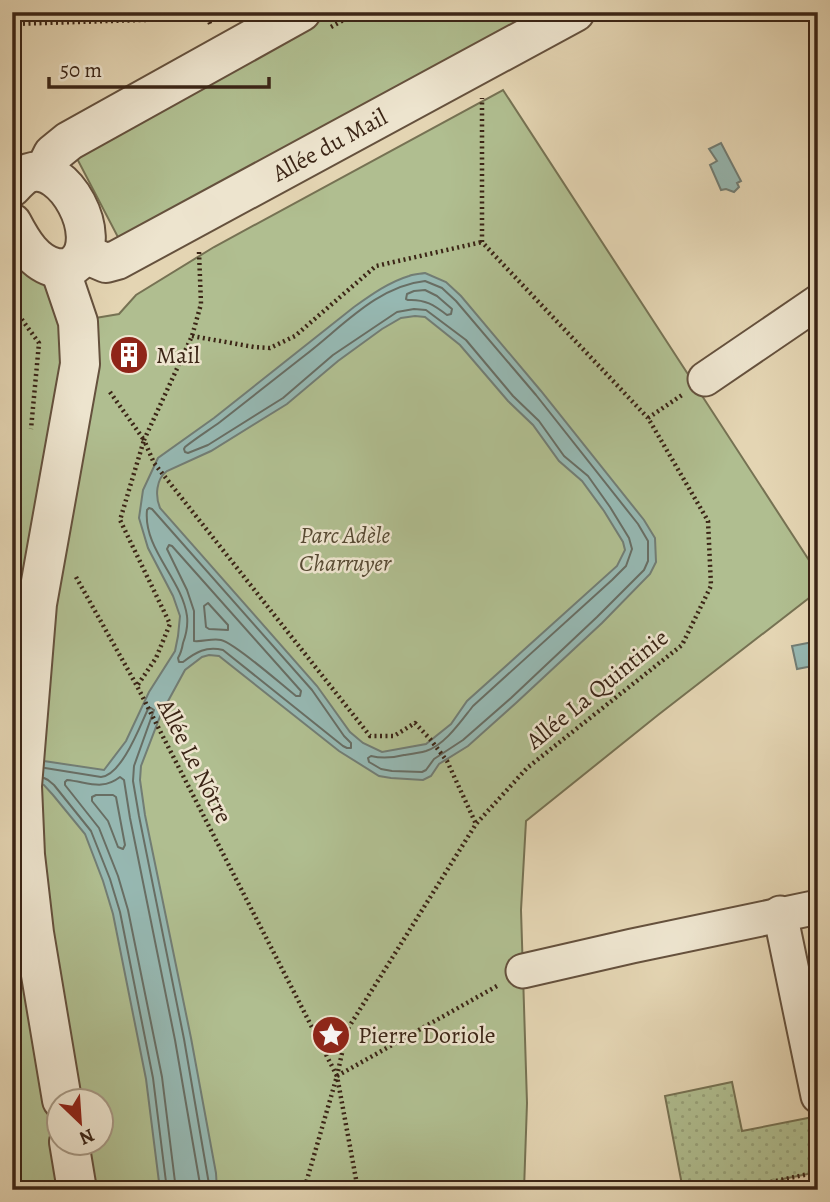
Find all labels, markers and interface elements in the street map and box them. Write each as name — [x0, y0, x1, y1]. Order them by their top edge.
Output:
scale bar — [49, 46, 270, 90]
text: 50 m — [60, 56, 102, 84]
street label: Allée du Mail — [266, 101, 393, 189]
building icon: Mail — [108, 334, 150, 376]
place label: Mail — [156, 339, 200, 371]
park label: Parc Adèle Charruyer — [299, 519, 392, 579]
street label: Allée La Quintinie — [518, 622, 675, 757]
street label: Allée Le Nôtre — [150, 692, 240, 829]
place icon: Pierre Doriole — [310, 1014, 352, 1056]
place label: Pierre Doriole — [358, 1019, 496, 1051]
north arrow — [46, 1086, 116, 1156]
text: N — [75, 1122, 99, 1151]

